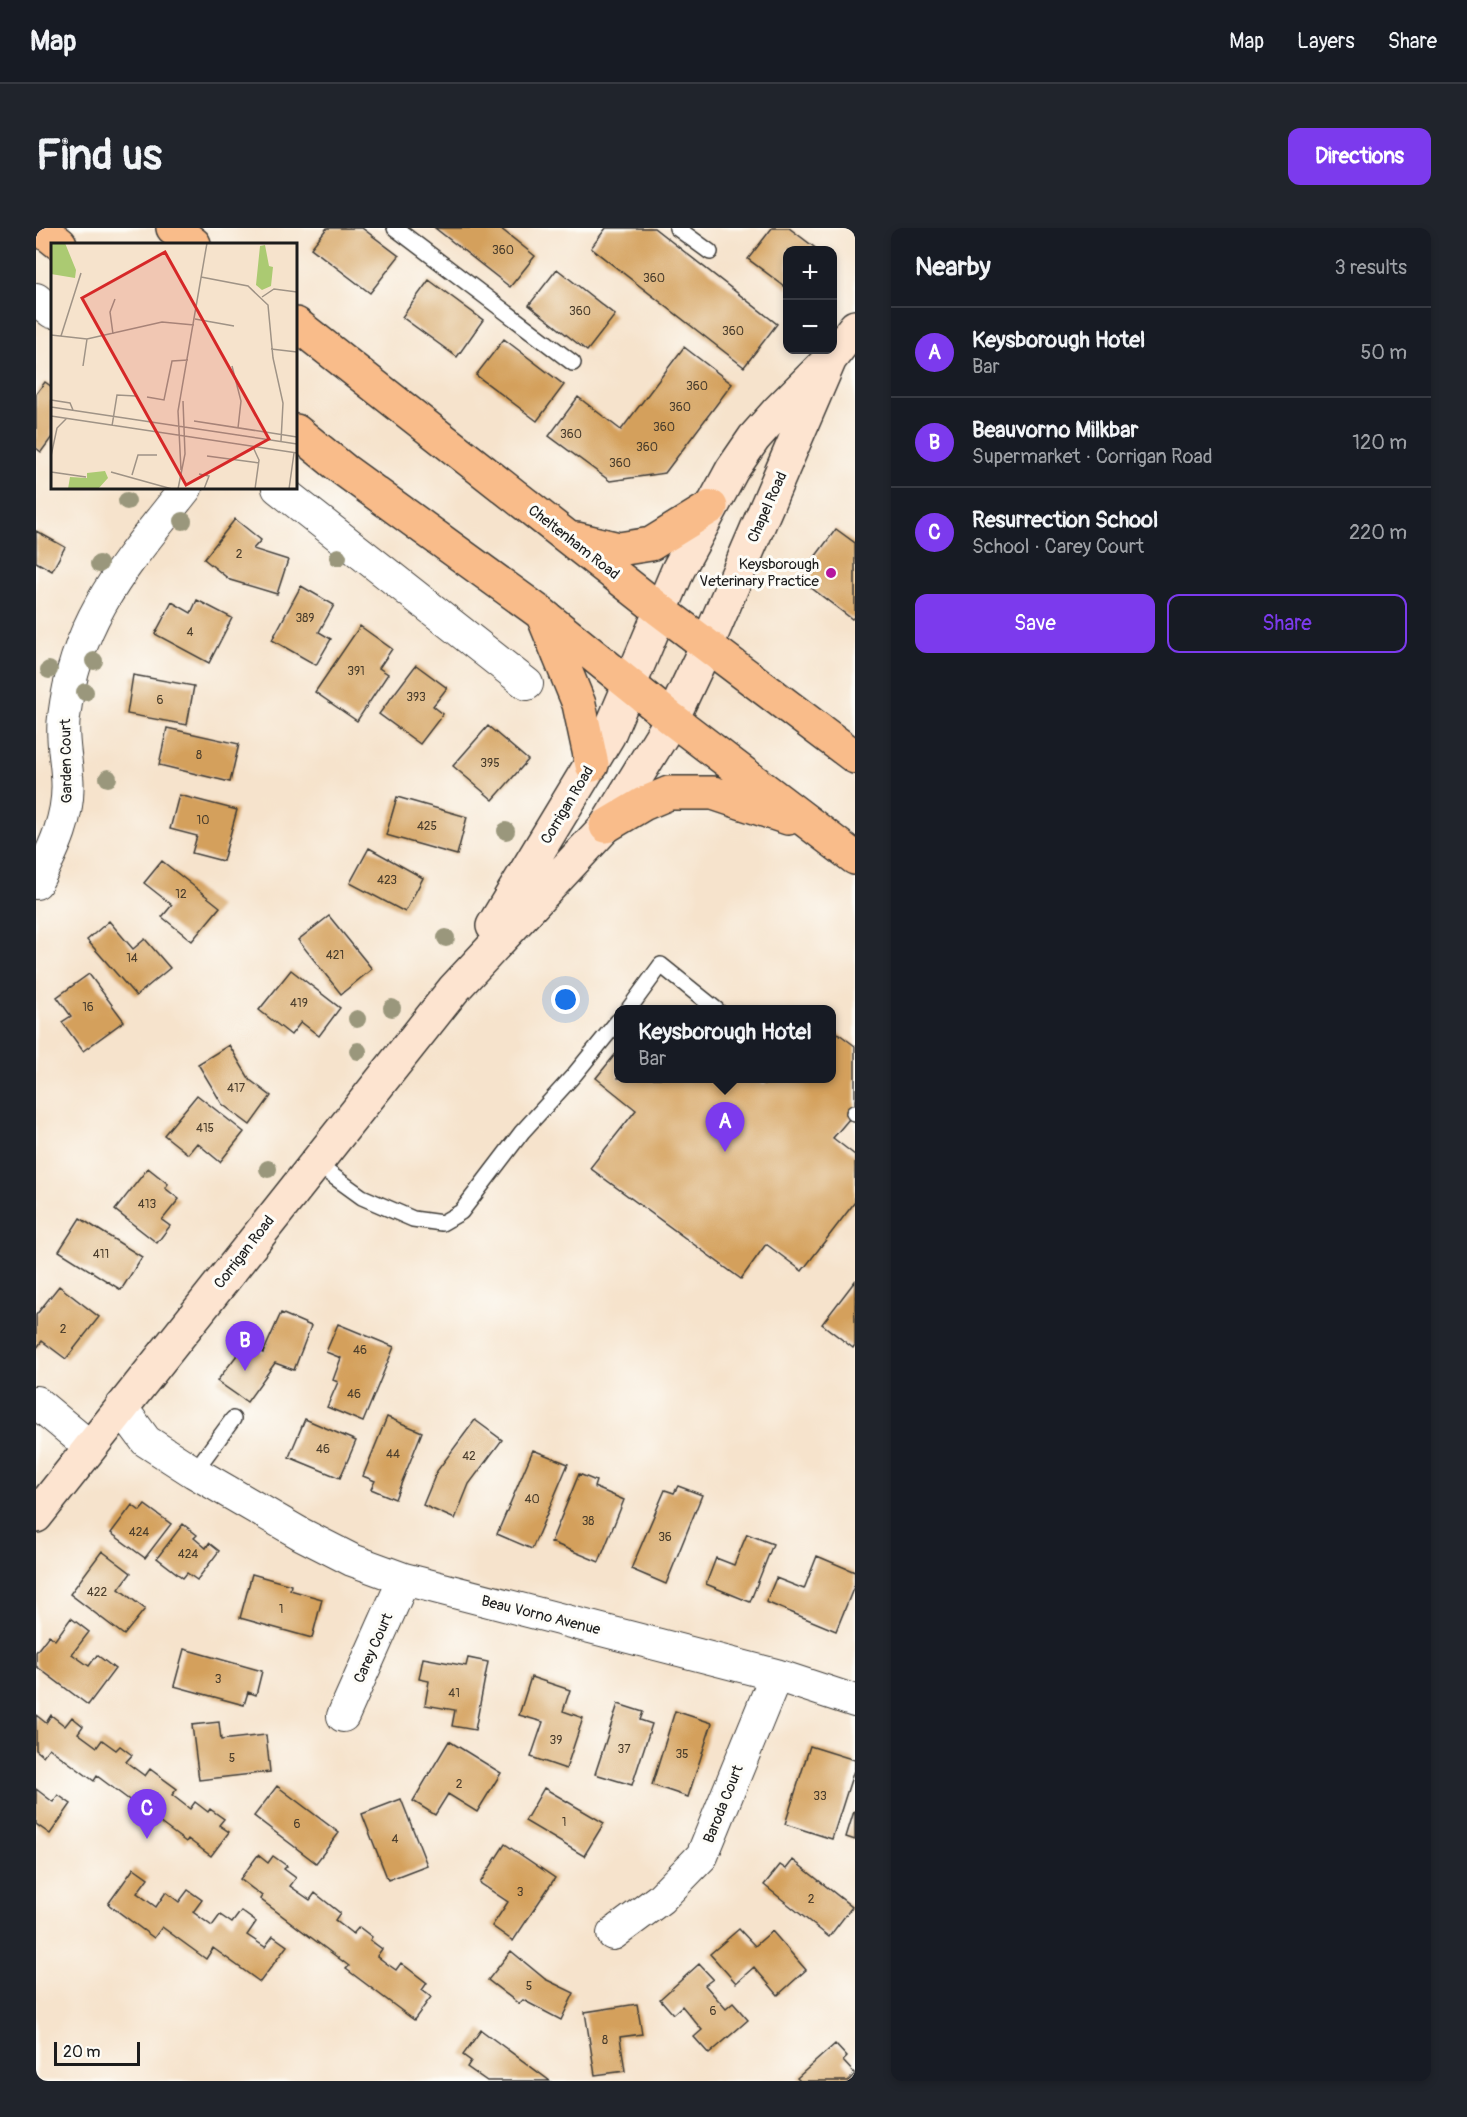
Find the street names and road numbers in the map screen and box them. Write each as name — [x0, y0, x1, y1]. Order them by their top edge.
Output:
street label: Chapel Road — [743, 469, 792, 546]
street label: Cheltenham Road — [524, 501, 623, 584]
street label: Garden Court — [56, 718, 77, 803]
street label: Corrigan Road — [537, 763, 598, 848]
street label: Corrigan Road — [210, 1212, 279, 1293]
street label: Beau Vorno Avenue — [479, 1592, 603, 1640]
street label: Carey Court — [350, 1609, 398, 1686]
street label: Baroda Court — [699, 1762, 748, 1846]

